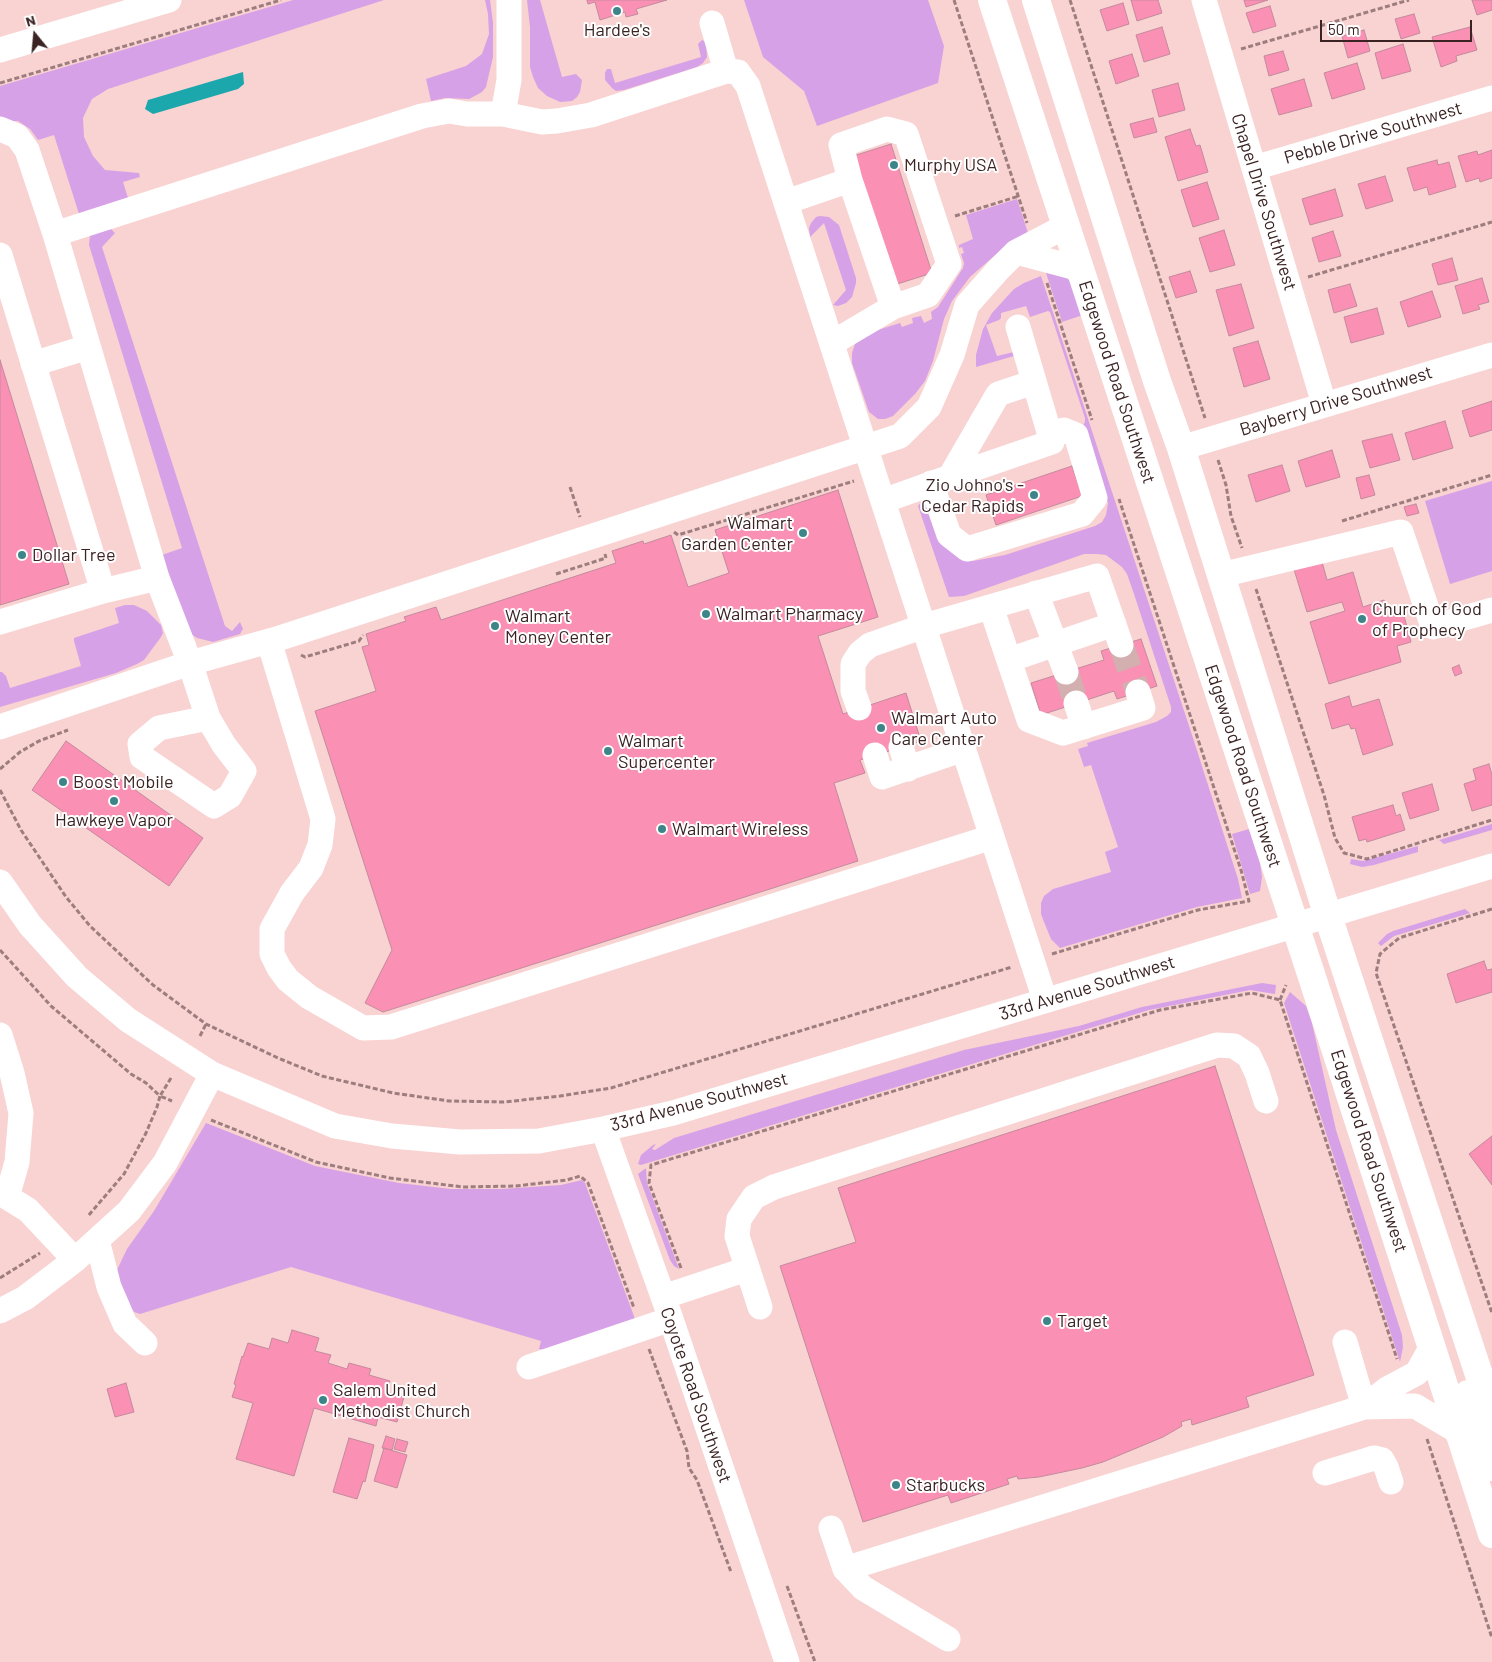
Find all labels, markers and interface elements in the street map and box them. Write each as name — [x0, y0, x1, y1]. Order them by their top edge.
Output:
marker: Hardee's — [611, 5, 623, 17]
north arrow — [10, 10, 60, 60]
scale bar — [1322, 10, 1474, 42]
text: N — [24, 11, 37, 30]
place label: Hardee's — [584, 19, 650, 41]
text: 50 m — [1328, 20, 1360, 38]
street label: Pebble Drive Southwest — [1282, 97, 1464, 169]
street label: Chapel Drive Southwest — [1227, 111, 1301, 293]
place label: Murphy USA — [904, 154, 998, 176]
marker: Murphy USA — [888, 159, 900, 171]
street label: Edgewood Road Southwest — [1074, 278, 1160, 486]
street label: Bayberry Drive Southwest — [1237, 361, 1435, 441]
place label: Zio Johno's - Cedar Rapids — [921, 474, 1024, 516]
marker: Zio Johno's - Cedar Rapids — [1028, 489, 1040, 501]
place label: Walmart Garden Center — [681, 512, 793, 554]
marker: Walmart Garden Center — [797, 527, 809, 539]
place label: Dollar Tree — [32, 544, 116, 566]
marker: Dollar Tree — [16, 549, 28, 561]
place label: Church of God of Prophecy — [1372, 598, 1482, 640]
place label: Walmart Pharmacy — [716, 603, 863, 625]
place label: Walmart Money Center — [505, 605, 611, 648]
marker: Walmart Pharmacy — [700, 608, 712, 620]
marker: Church of God of Prophecy — [1356, 613, 1368, 625]
marker: Walmart Money Center — [489, 620, 501, 632]
street label: Edgewood Road Southwest — [1200, 662, 1286, 870]
place label: Walmart Auto Care Center — [891, 707, 997, 750]
marker: Walmart Auto Care Center — [875, 722, 887, 734]
place label: Walmart Supercenter — [618, 730, 715, 772]
marker: Walmart Supercenter — [602, 745, 614, 757]
place label: Boost Mobile — [73, 771, 174, 793]
marker: Boost Mobile — [57, 776, 69, 788]
marker: Hawkeye Vapor — [108, 795, 120, 807]
place label: Hawkeye Vapor — [55, 809, 173, 831]
place label: Walmart Wireless — [672, 818, 808, 840]
marker: Walmart Wireless — [656, 823, 668, 835]
street label: 33rd Avenue Southwest — [997, 951, 1177, 1025]
street label: Edgewood Road Southwest — [1326, 1047, 1412, 1255]
street label: 33rd Avenue Southwest — [608, 1068, 790, 1136]
street label: Coyote Road Southwest — [656, 1304, 736, 1486]
place label: Target — [1057, 1310, 1108, 1332]
marker: Target — [1041, 1315, 1053, 1327]
place label: Salem United Methodist Church — [333, 1379, 470, 1422]
marker: Salem United Methodist Church — [317, 1394, 329, 1406]
place label: Starbucks — [906, 1474, 985, 1496]
marker: Starbucks — [890, 1479, 902, 1491]

